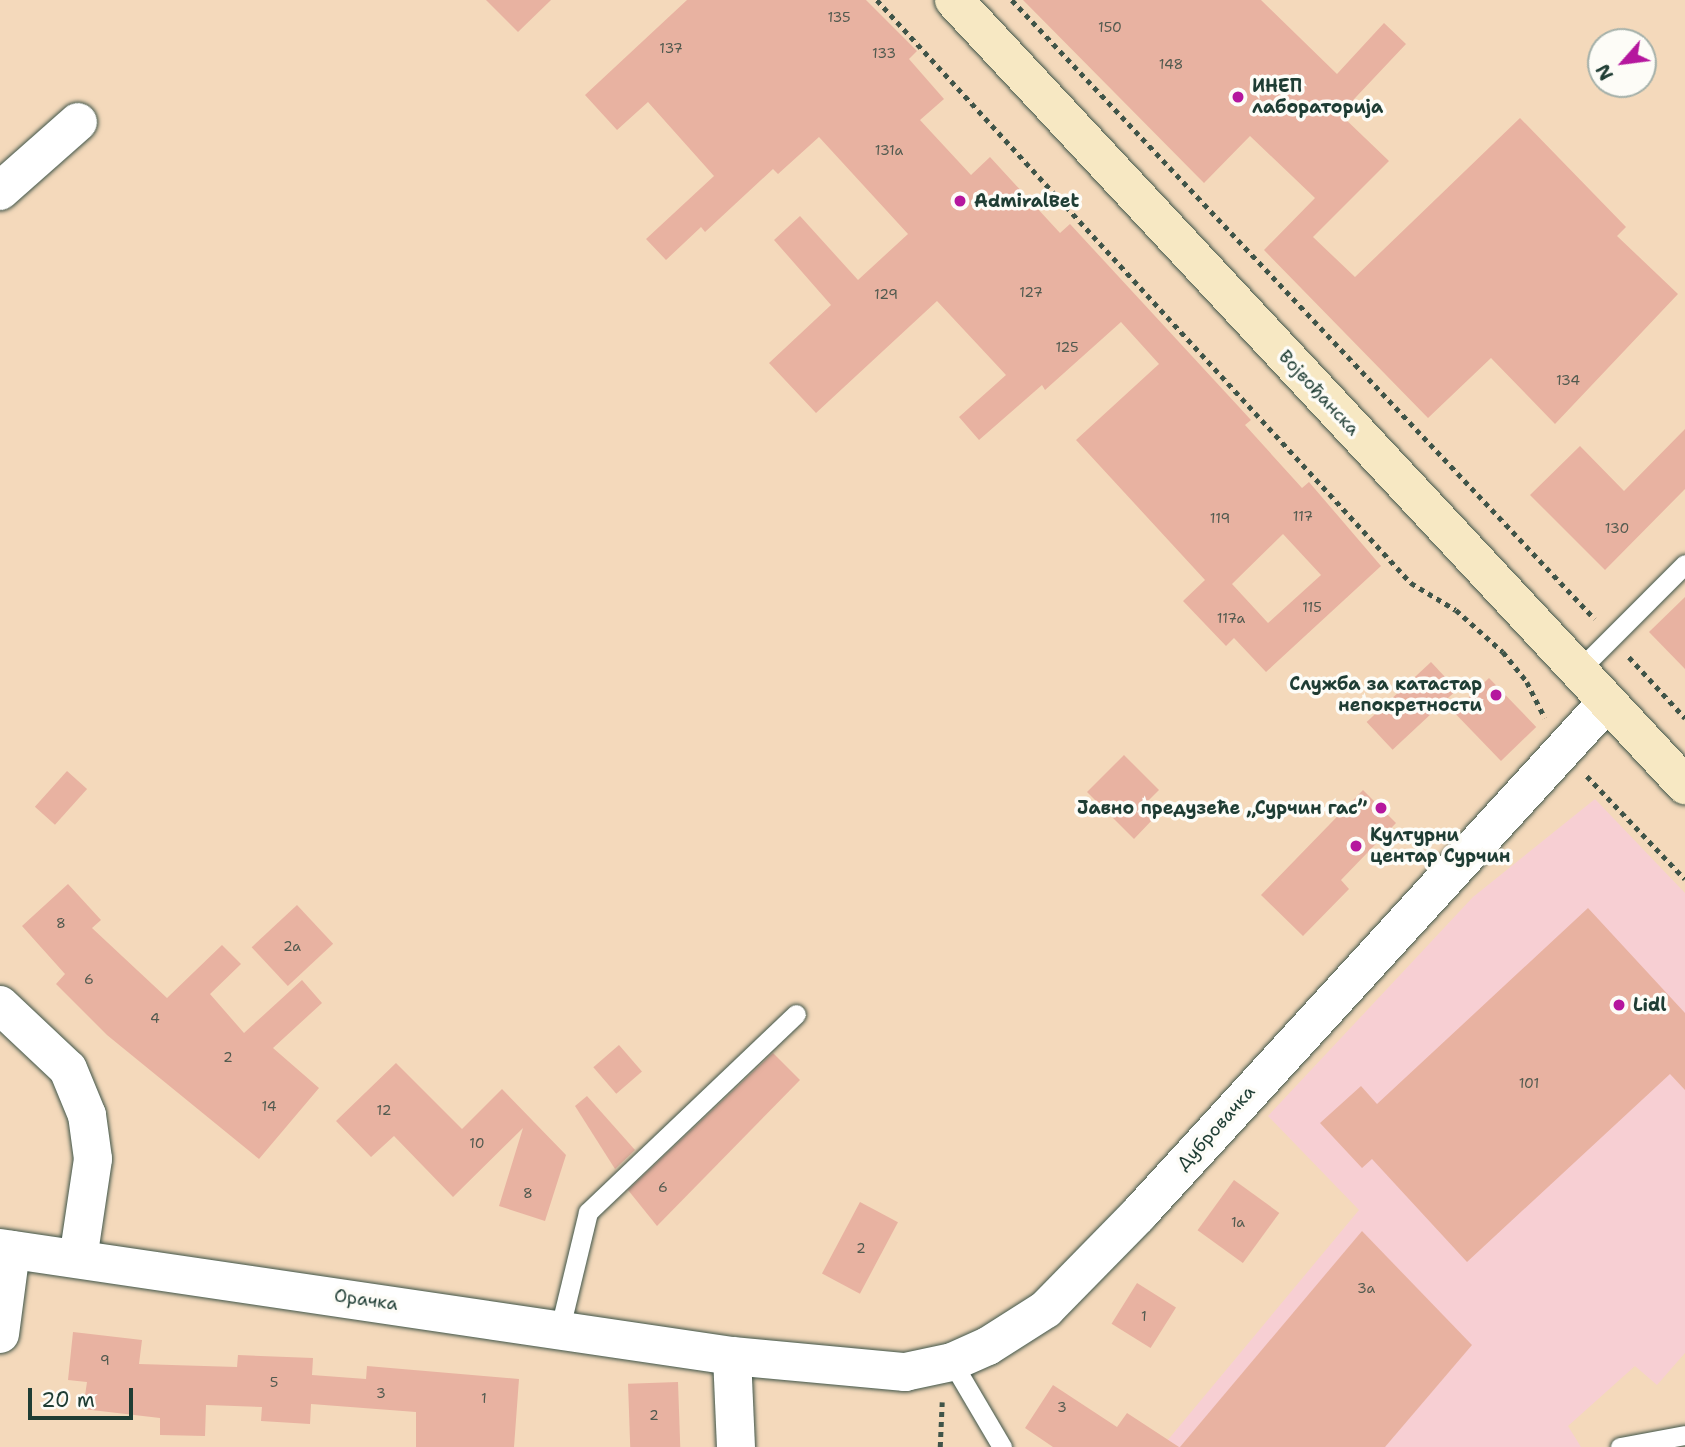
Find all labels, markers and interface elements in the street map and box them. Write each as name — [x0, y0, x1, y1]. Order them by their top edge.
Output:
house number: 135 — [827, 9, 851, 25]
house number: 150 — [1098, 19, 1122, 35]
north arrow — [1587, 28, 1657, 98]
house number: 137 — [659, 40, 683, 56]
house number: 133 — [872, 45, 896, 61]
house number: 148 — [1159, 56, 1183, 72]
text: N — [1590, 60, 1619, 85]
place label: ИНЕП лабораторија — [1252, 76, 1383, 119]
marker: ИНЕП лабораторија — [1230, 89, 1246, 105]
house number: 131a — [875, 142, 903, 158]
place label: AdmiralBet — [974, 190, 1079, 212]
marker: AdmiralBet — [952, 193, 968, 209]
house number: 127 — [1019, 284, 1043, 300]
house number: 129 — [874, 286, 898, 302]
house number: 125 — [1055, 339, 1079, 355]
street label: Војвођанска — [1274, 346, 1364, 440]
house number: 134 — [1556, 372, 1580, 388]
house number: 117 — [1293, 508, 1313, 524]
house number: 119 — [1210, 510, 1230, 526]
house number: 130 — [1605, 520, 1629, 536]
house number: 115 — [1302, 599, 1322, 615]
house number: 117a — [1217, 610, 1245, 626]
place label: Служба за катастар непокретности — [1289, 674, 1482, 716]
marker: Служба за катастар непокретности — [1488, 687, 1504, 703]
place label: Јавно предузеће „Сурчин гас” — [1077, 797, 1367, 819]
marker: Јавно предузеће „Сурчин гас” — [1373, 800, 1389, 816]
place label: Културни центар Сурчин — [1370, 825, 1511, 868]
marker: Културни центар Сурчин — [1348, 838, 1364, 854]
house number: 8 — [56, 915, 66, 931]
house number: 2a — [283, 938, 301, 954]
house number: 6 — [84, 971, 94, 987]
place label: Lidl — [1633, 994, 1666, 1016]
marker: Lidl — [1611, 997, 1627, 1013]
house number: 4 — [150, 1010, 160, 1026]
house number: 2 — [223, 1049, 233, 1065]
house number: 101 — [1519, 1075, 1539, 1091]
street label: Дубровачка — [1172, 1081, 1260, 1175]
house number: 14 — [261, 1098, 277, 1114]
house number: 12 — [377, 1102, 391, 1118]
house number: 10 — [469, 1135, 485, 1151]
house number: 6 — [658, 1179, 668, 1195]
house number: 8 — [523, 1185, 533, 1201]
house number: 1a — [1231, 1214, 1245, 1230]
house number: 2 — [856, 1240, 866, 1256]
house number: 3a — [1357, 1280, 1375, 1296]
street label: Орачка — [333, 1285, 399, 1315]
house number: 1 — [1141, 1308, 1147, 1324]
house number: 9 — [100, 1352, 110, 1368]
scale bar — [32, 1374, 136, 1418]
house number: 5 — [270, 1374, 278, 1390]
house number: 3 — [376, 1385, 386, 1401]
text: 20 m — [41, 1386, 95, 1414]
house number: 1 — [481, 1390, 487, 1406]
house number: 3 — [1057, 1399, 1067, 1415]
house number: 2 — [649, 1407, 659, 1423]

